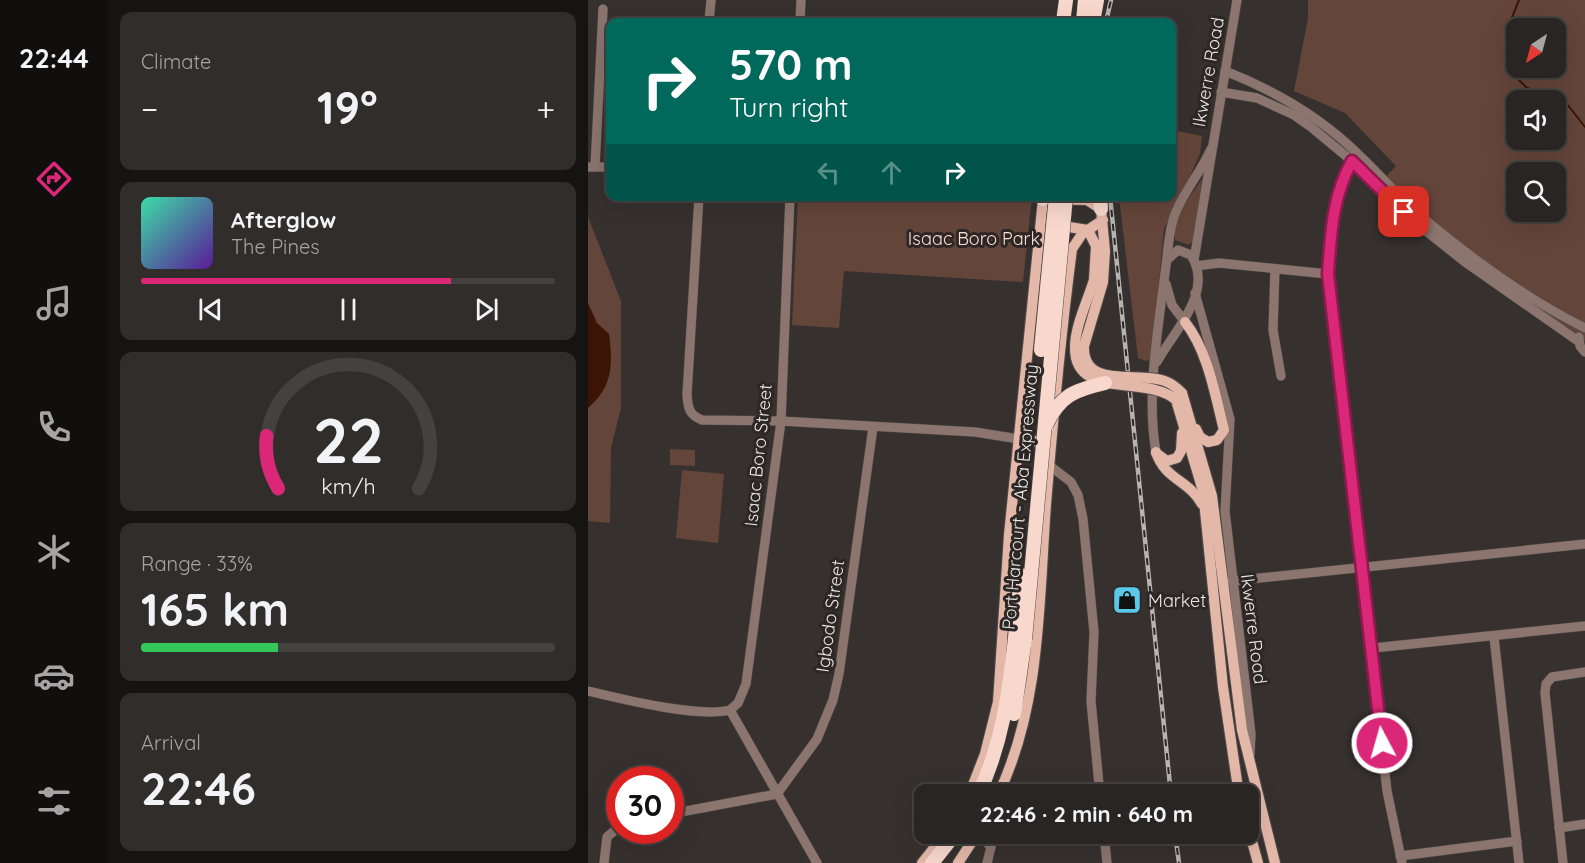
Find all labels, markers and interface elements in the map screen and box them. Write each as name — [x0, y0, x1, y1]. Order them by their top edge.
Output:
street label: Ikwerre Road — [1187, 15, 1229, 129]
north arrow — [1506, 18, 1566, 78]
map controls — [1506, 18, 1566, 222]
text: 570 m — [729, 38, 853, 91]
text: 22:44 — [19, 41, 89, 75]
icon: right — [630, 42, 708, 120]
text: Climate — [141, 49, 211, 74]
text: 19° — [317, 79, 378, 135]
text: − — [141, 88, 158, 129]
text: + — [536, 88, 555, 129]
text: Turn right — [729, 90, 848, 124]
button: sound — [1506, 90, 1566, 150]
icon: left — [812, 156, 845, 189]
icon: ahead — [875, 156, 908, 189]
icon: right — [938, 156, 971, 189]
icon: directions — [33, 158, 75, 200]
button: search — [1506, 162, 1566, 222]
pin — [1378, 186, 1429, 237]
icon: arrive — [1387, 195, 1420, 228]
text: Afterglow — [231, 206, 336, 234]
park label: Isaac Boro Park — [908, 227, 1040, 250]
text: The Pines — [231, 234, 320, 259]
icon: music — [33, 282, 75, 324]
icon: previous — [194, 293, 227, 326]
icon: pause — [332, 293, 365, 326]
icon: next — [470, 293, 503, 326]
street label: Port Harcourt - Aba Expressway — [997, 363, 1043, 631]
street label: Isaac Boro Street — [739, 382, 777, 528]
text: 22 — [312, 401, 384, 479]
icon: phone — [33, 406, 75, 448]
text: km/h — [321, 473, 375, 499]
icon: climate — [33, 531, 75, 573]
text: Range · 33% — [141, 551, 253, 576]
street label: Igbodo Street — [811, 558, 849, 674]
street label: Ikwerre Road — [1236, 572, 1272, 686]
text: 165 km — [141, 581, 289, 637]
shop icon: Market — [1111, 584, 1143, 616]
place label: Market — [1148, 589, 1206, 612]
icon: car — [33, 655, 75, 697]
position arrow — [1350, 711, 1414, 775]
text: Arrival — [141, 730, 201, 755]
text: 22:46 — [141, 760, 256, 816]
speed limit sign: 30 — [606, 766, 684, 844]
icon: filters — [33, 780, 75, 822]
text: 22:46 · 2 min · 640 m — [980, 800, 1193, 828]

